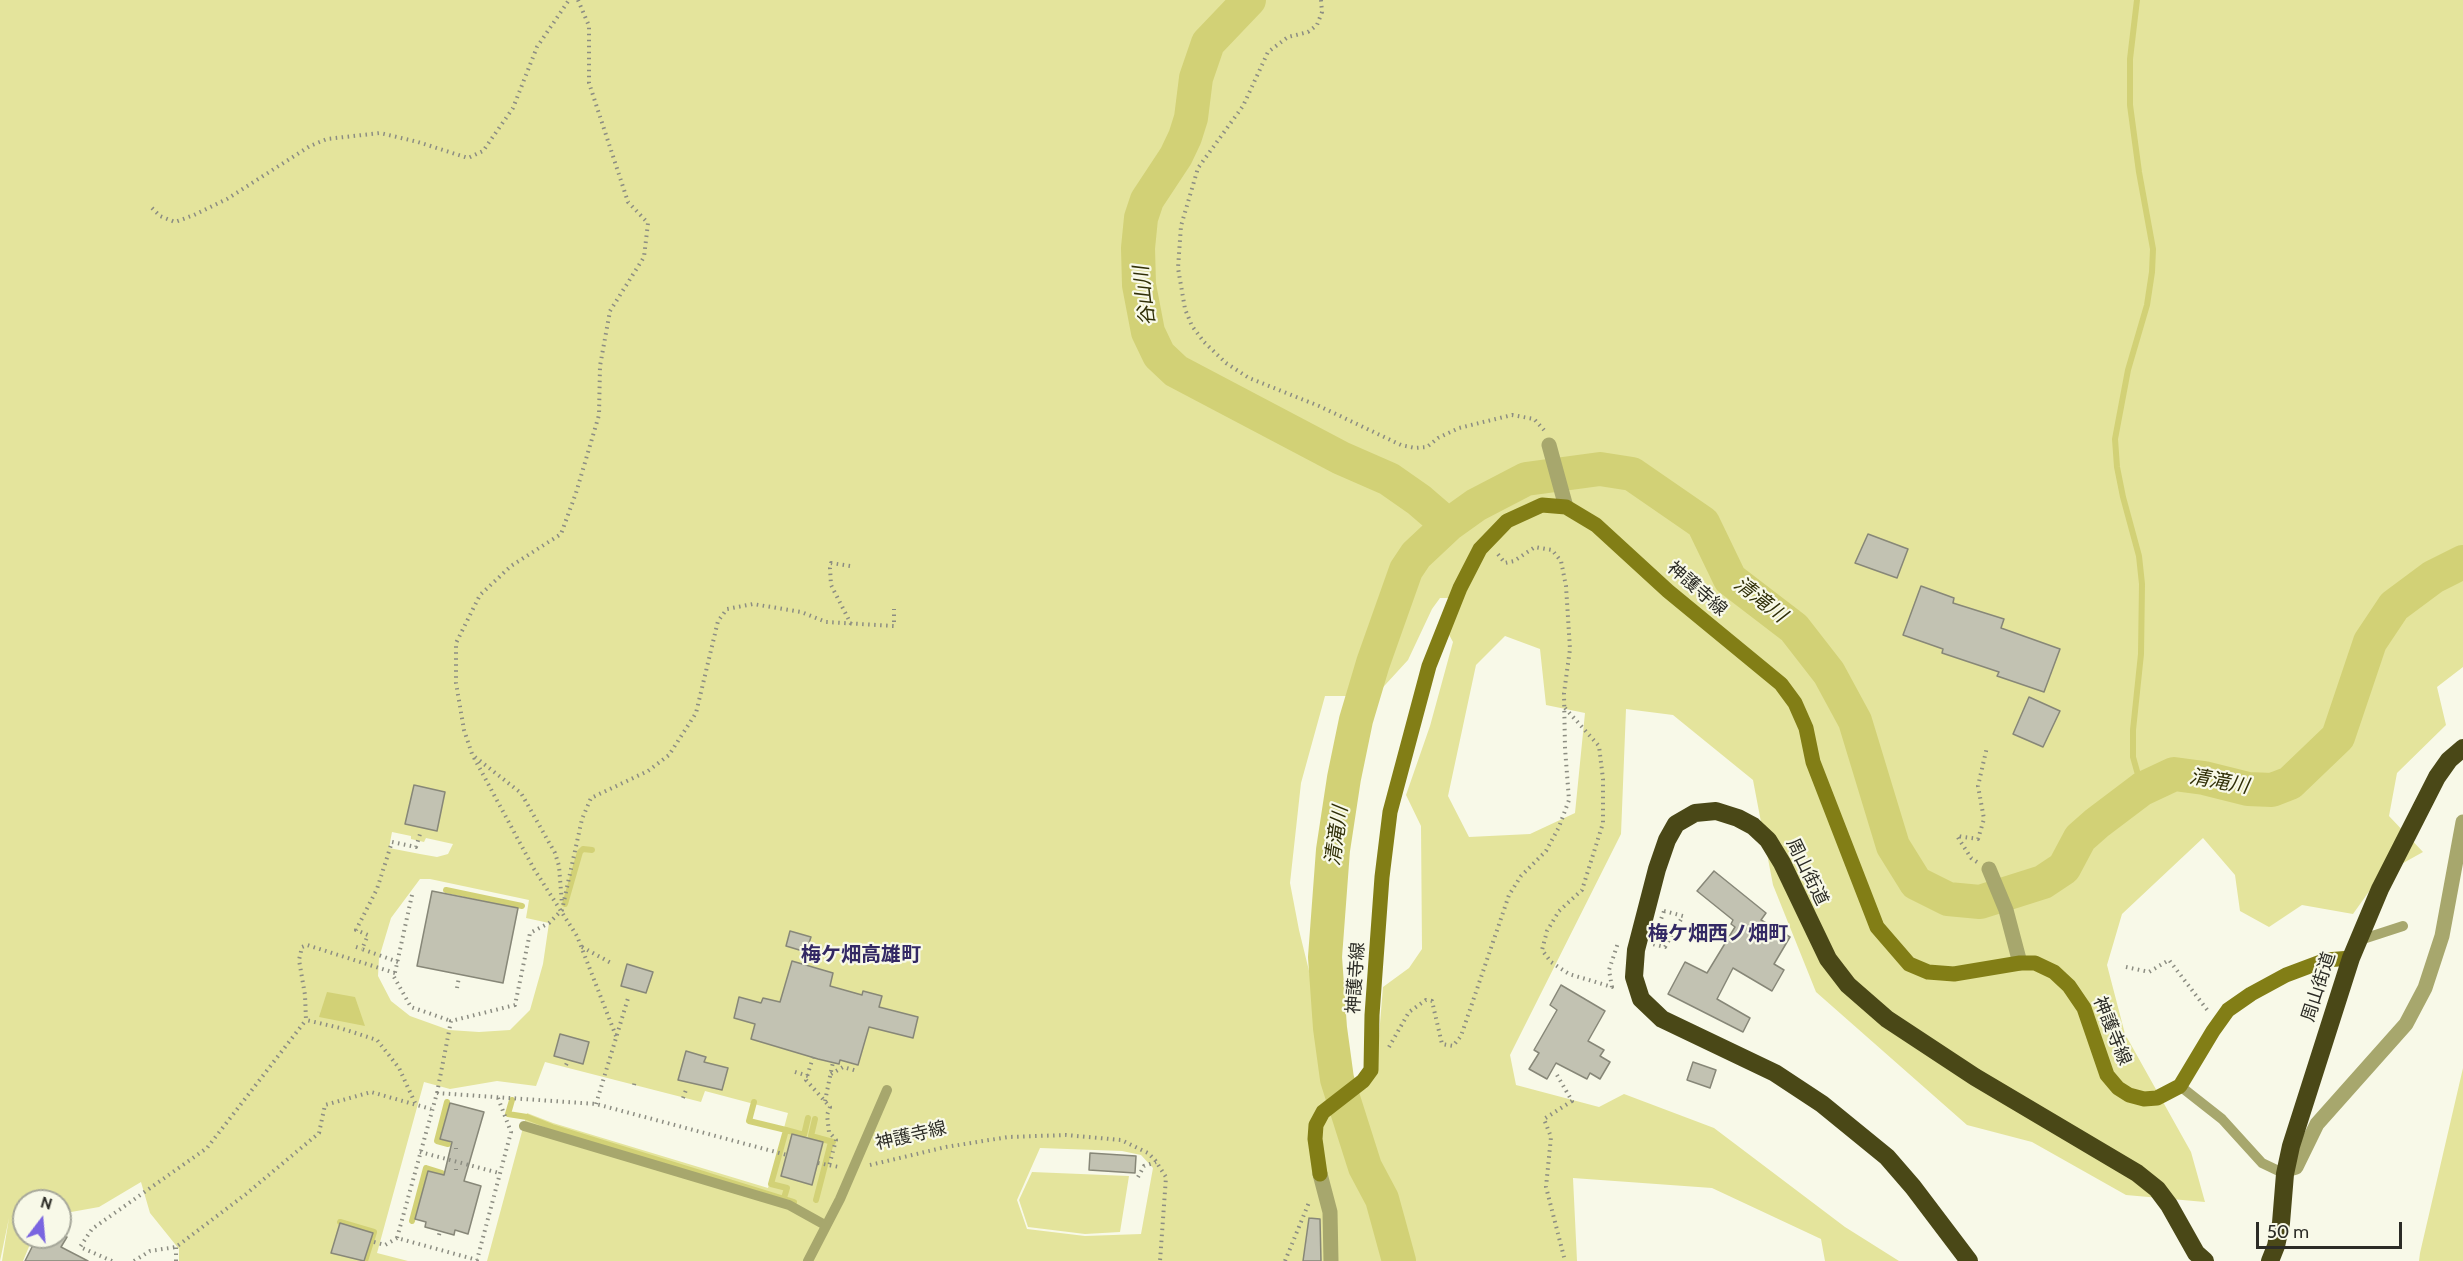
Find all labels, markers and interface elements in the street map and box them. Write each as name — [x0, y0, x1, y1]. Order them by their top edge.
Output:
water label: 谷山川 — [1129, 265, 1161, 327]
street label: 神護寺線 — [1663, 557, 1731, 621]
water label: 清滝川 — [1729, 572, 1791, 628]
water label: 清滝川 — [2187, 765, 2251, 799]
water label: 清滝川 — [1321, 805, 1353, 867]
street label: 周山街道 — [1782, 835, 1832, 909]
district label: 梅ケ畑西ノ畑町 — [1648, 922, 1788, 946]
street label: 神護寺線 — [1343, 941, 1369, 1015]
district label: 梅ケ畑高雄町 — [801, 943, 921, 967]
street label: 周山街道 — [2298, 949, 2340, 1025]
street label: 神護寺線 — [2089, 994, 2135, 1068]
street label: 神護寺線 — [873, 1117, 949, 1155]
north arrow — [12, 1189, 72, 1249]
text: N — [38, 1192, 55, 1214]
scale bar — [2259, 1210, 2404, 1248]
text: 50 m — [2267, 1221, 2309, 1243]

